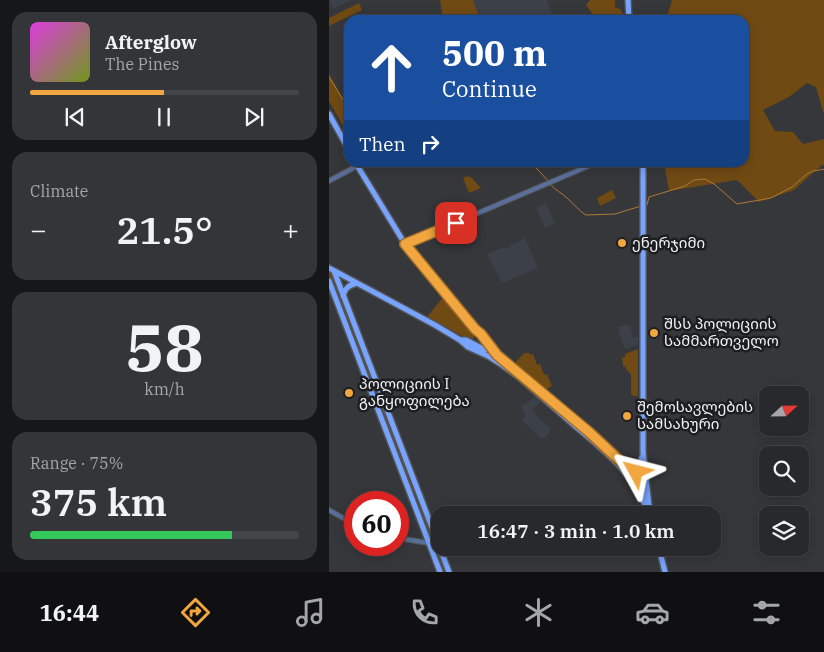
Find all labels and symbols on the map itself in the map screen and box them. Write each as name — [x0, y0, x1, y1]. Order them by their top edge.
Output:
pin — [435, 202, 477, 244]
place label: ენერჯიმი — [632, 233, 705, 252]
marker: ენერჯიმი — [616, 237, 628, 249]
place label: შსს პოლიციის სამმართველო — [664, 314, 779, 350]
marker: შსს პოლიციის სამმართველო — [648, 327, 660, 339]
place label: პოლიციის I განყოფილება — [359, 374, 470, 410]
north arrow — [759, 386, 809, 436]
marker: პოლიციის I განყოფილება — [343, 387, 355, 399]
place label: შემოსავლების სამსახური — [637, 397, 753, 433]
marker: შემოსავლების სამსახური — [621, 410, 633, 422]
position arrow — [609, 445, 661, 497]
speed limit sign: 60 — [344, 491, 409, 556]

